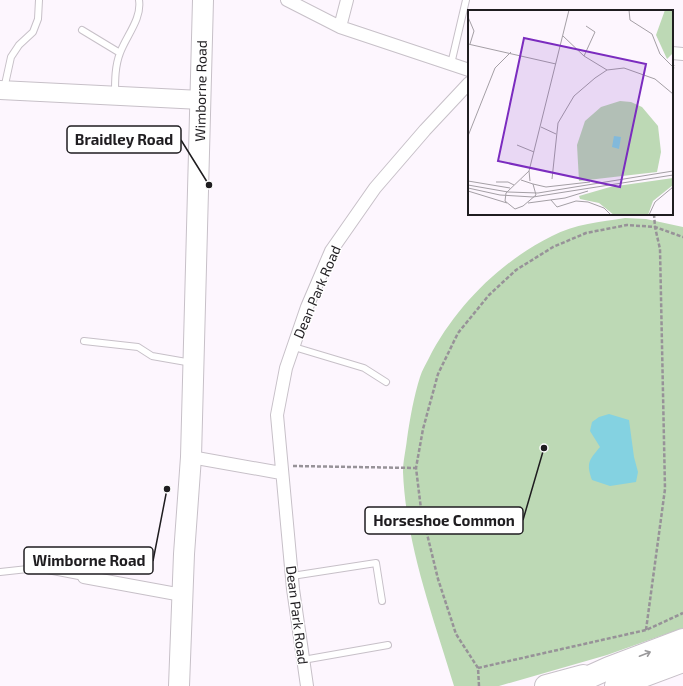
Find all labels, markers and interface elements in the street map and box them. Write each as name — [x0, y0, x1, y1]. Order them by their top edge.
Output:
inset map — [468, 10, 673, 215]
street label: Wimborne Road — [191, 40, 210, 142]
callout: Braidley Road — [67, 126, 181, 153]
text: Braidley Road — [75, 130, 173, 149]
street label: Dean Park Road — [289, 243, 344, 341]
callout: Horseshoe Common — [365, 507, 523, 534]
text: Horseshoe Common — [373, 511, 515, 529]
callout: Wimborne Road — [24, 547, 153, 574]
text: Wimborne Road — [33, 551, 145, 569]
street label: Dean Park Road — [283, 564, 312, 665]
one-way arrow — [639, 650, 651, 658]

